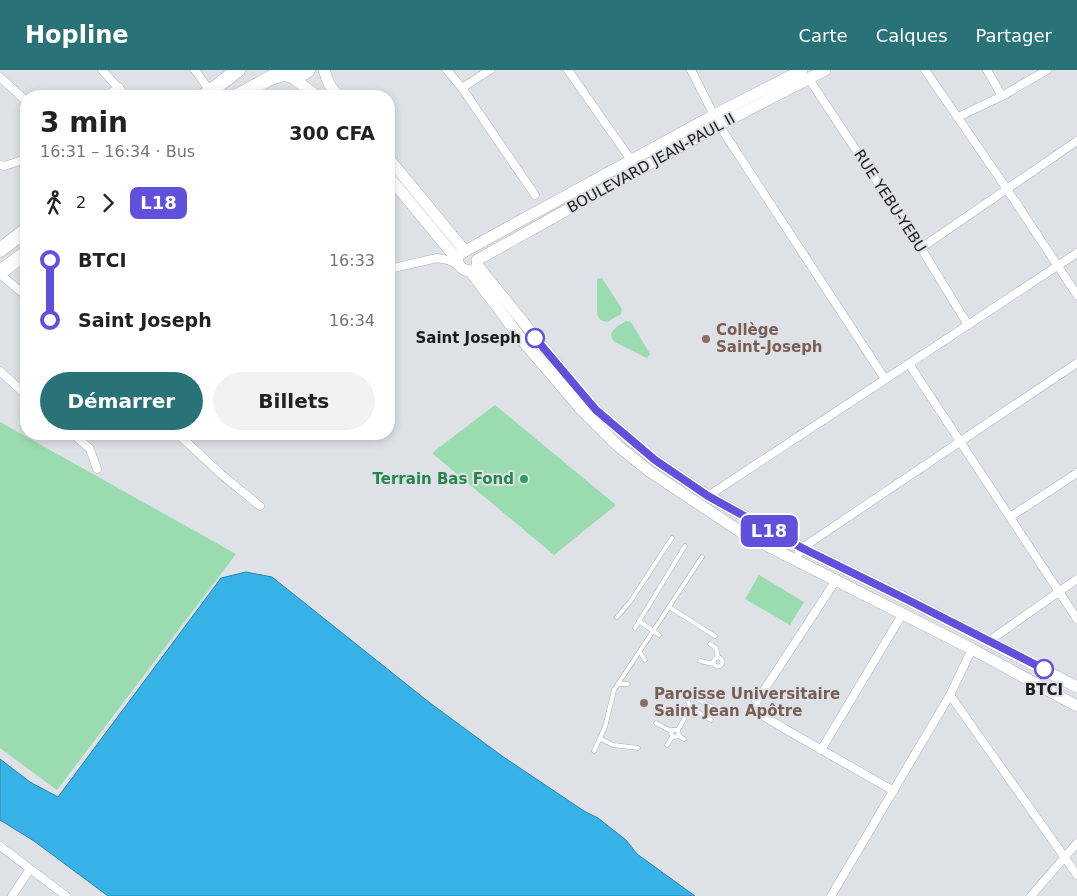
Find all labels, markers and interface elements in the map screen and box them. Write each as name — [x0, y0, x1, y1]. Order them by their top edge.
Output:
text: Hopline — [25, 21, 129, 49]
text: Carte — [799, 25, 848, 46]
text: Calques — [876, 25, 948, 46]
text: Partager — [976, 25, 1052, 46]
text: 3 min — [40, 106, 128, 139]
street label: BOULEVARD JEAN-PAUL II — [564, 109, 738, 217]
text: 300 CFA — [289, 122, 375, 144]
text: 16:31 – 16:34 · Bus — [40, 142, 195, 161]
street label: RUE YEBU-YEBU — [850, 146, 930, 256]
icon: walk — [40, 189, 68, 217]
icon: forward — [94, 189, 122, 217]
text: L18 — [140, 192, 177, 213]
text: 2 — [76, 193, 86, 212]
text: BTCI — [78, 249, 126, 271]
text: 16:33 — [329, 251, 375, 270]
text: Saint Joseph — [78, 309, 212, 331]
text: 16:34 — [329, 311, 375, 330]
place label: Collège Saint-Joseph — [716, 321, 823, 356]
marker: Saint Joseph — [525, 328, 545, 348]
place label: Saint Joseph — [415, 329, 521, 347]
marker: Collège Saint-Joseph — [700, 333, 712, 345]
button: Démarrer — [40, 372, 203, 430]
button: Billets — [213, 372, 375, 430]
place label: Terrain Bas Fond — [373, 470, 514, 488]
marker: Terrain Bas Fond — [518, 473, 530, 485]
line badge: L18 — [740, 515, 798, 547]
text: L18 — [751, 520, 787, 541]
marker: BTCI — [1034, 659, 1054, 679]
place label: BTCI — [1025, 681, 1063, 699]
place label: Paroisse Universitaire Saint Jean Apôtre — [654, 685, 840, 720]
marker: Paroisse Universitaire Saint Jean Apôtre — [638, 697, 650, 709]

